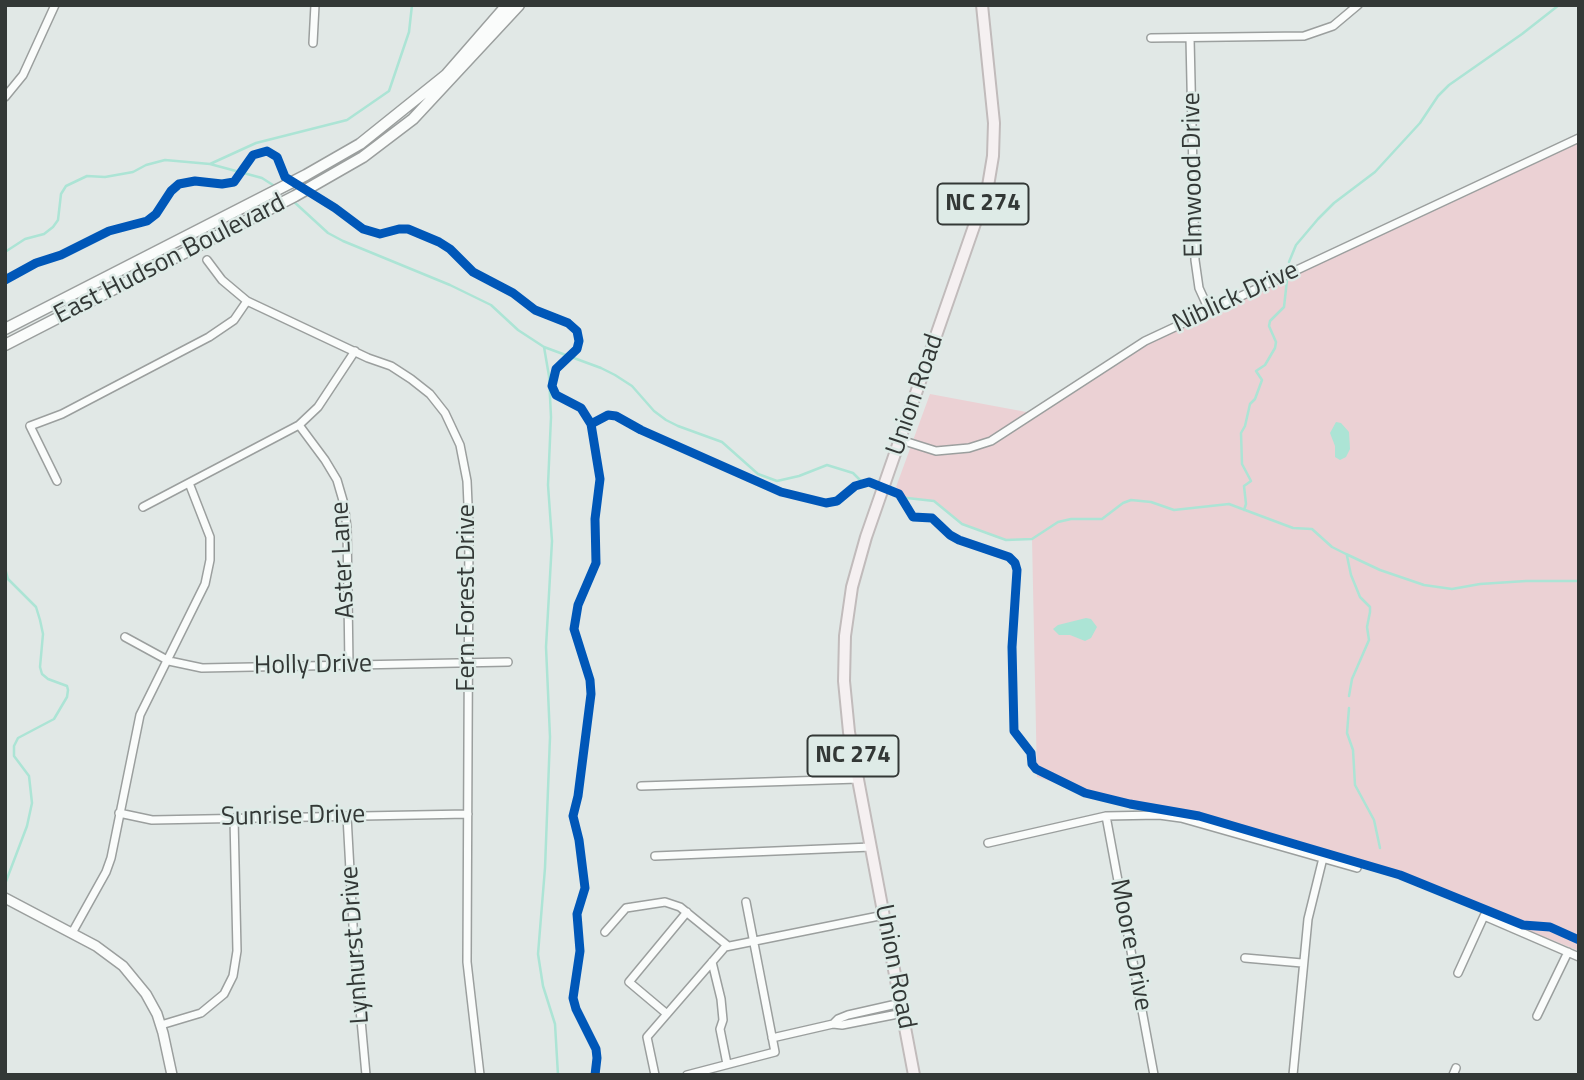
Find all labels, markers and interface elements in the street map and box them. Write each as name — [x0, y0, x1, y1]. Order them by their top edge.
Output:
street label: Elmwood Drive — [1177, 92, 1211, 258]
road number: NC 274 — [937, 184, 1028, 224]
street label: East Hudson Boulevard — [49, 188, 291, 332]
street label: Niblick Drive — [1168, 255, 1304, 341]
street label: Union Road — [881, 330, 951, 460]
street label: Aster Lane — [325, 501, 363, 619]
street label: Fern Forest Drive — [452, 504, 484, 692]
street label: Holly Drive — [254, 649, 372, 683]
road number: NC 274 — [808, 736, 898, 776]
street label: Sunrise Drive — [221, 800, 365, 834]
street label: Lynhurst Drive — [335, 865, 377, 1025]
street label: Moore Drive — [1102, 876, 1158, 1014]
street label: Union Road — [867, 902, 921, 1032]

